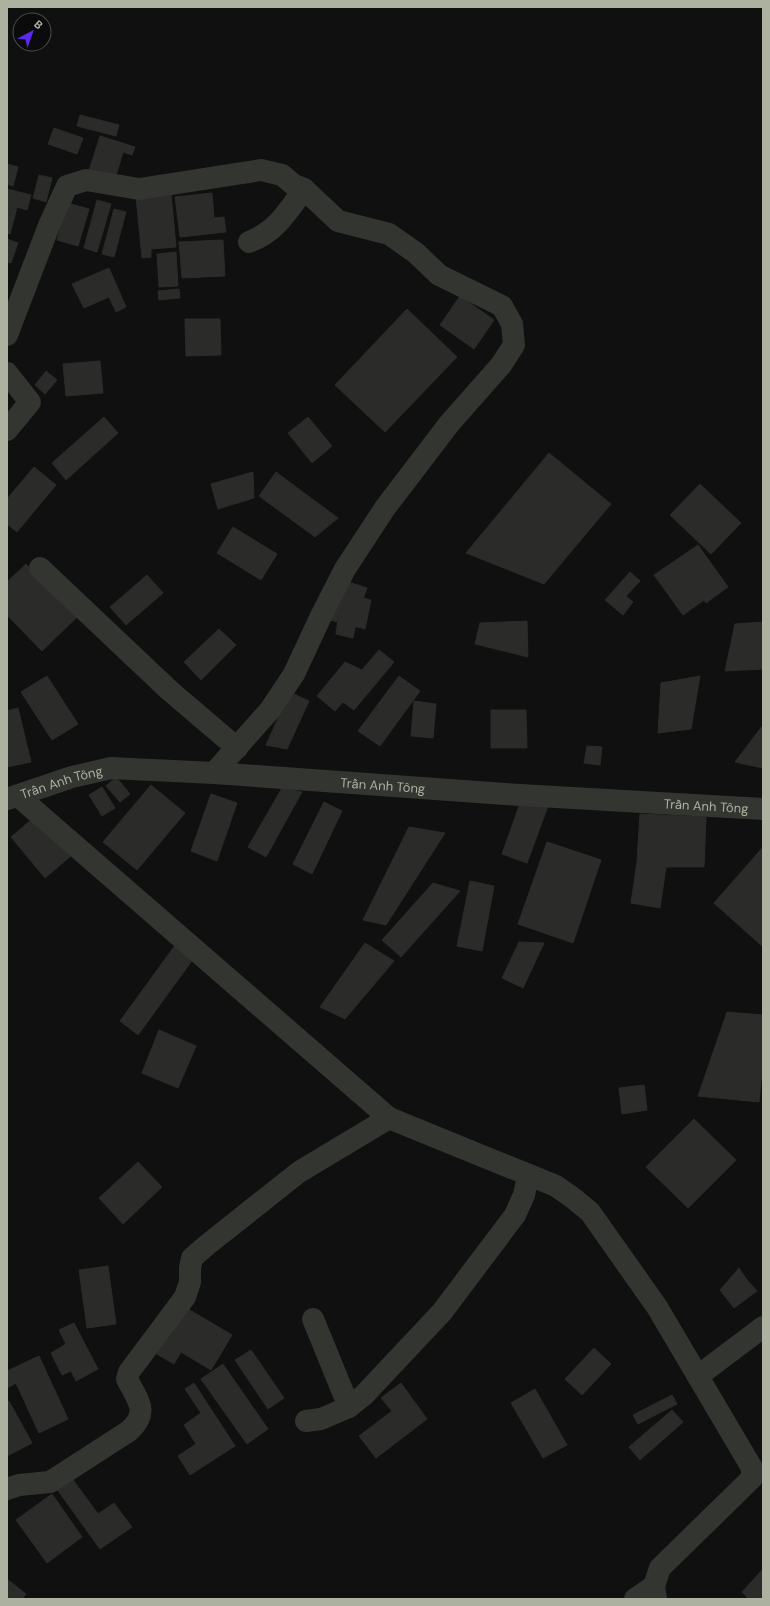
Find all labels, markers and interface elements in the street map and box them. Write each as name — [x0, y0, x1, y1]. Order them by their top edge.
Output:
north arrow — [12, 12, 52, 52]
text: B — [31, 17, 46, 32]
street label: Trần Anh Tông — [18, 762, 104, 802]
street label: Trần Anh Tông — [340, 774, 426, 797]
street label: Trần Anh Tông — [663, 795, 749, 817]

